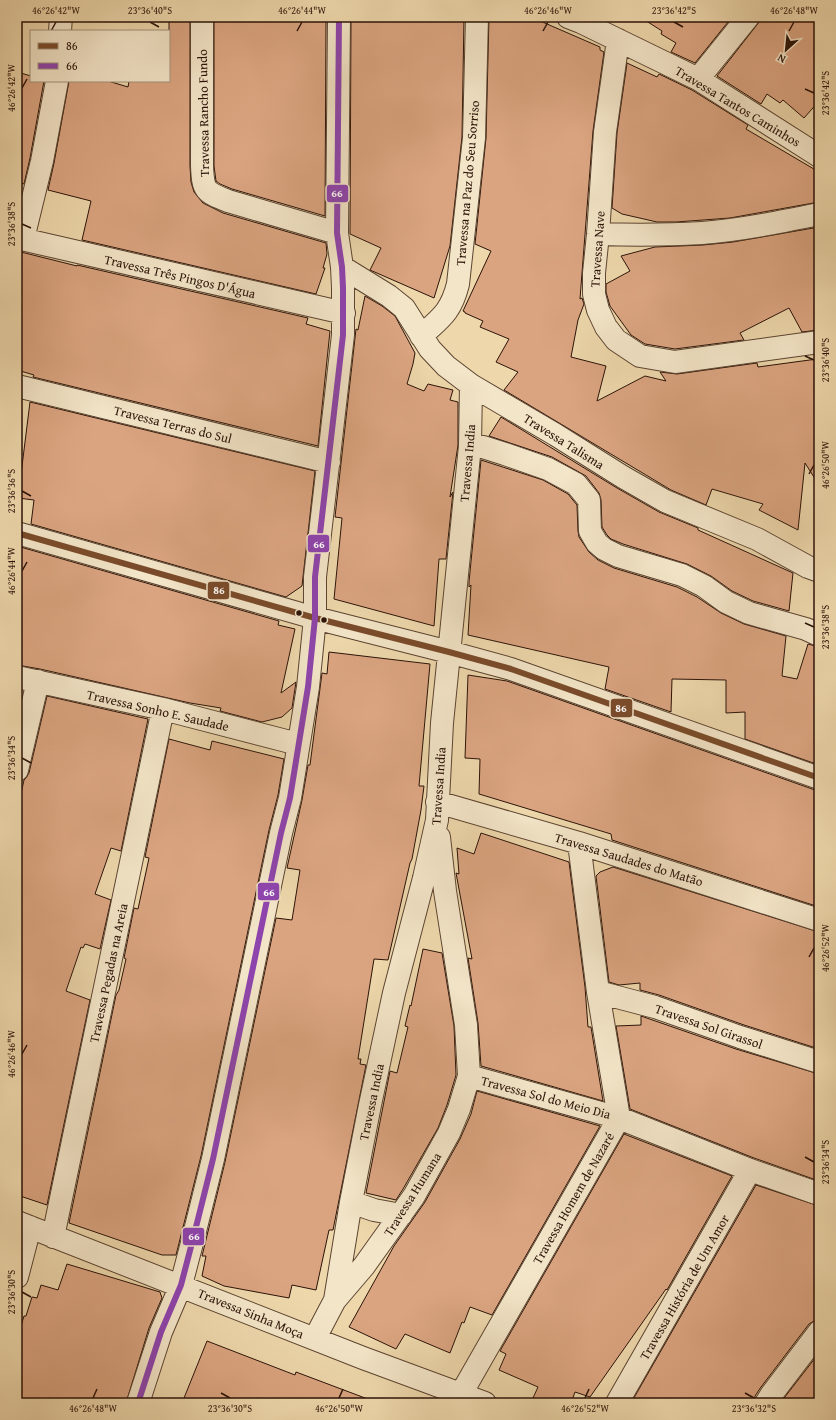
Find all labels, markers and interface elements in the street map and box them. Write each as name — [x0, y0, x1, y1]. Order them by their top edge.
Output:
text: 46°26'42"W — [32, 3, 80, 18]
text: 23°36'40"S — [128, 3, 172, 18]
text: 46°26'44"W — [278, 3, 326, 18]
text: 46°26'46"W — [524, 3, 572, 18]
text: 23°36'42"S — [652, 3, 696, 18]
text: 46°26'48"W — [770, 3, 818, 18]
legend — [30, 30, 170, 82]
north arrow — [766, 30, 806, 70]
text: 86 — [66, 37, 78, 54]
street label: Travessa Rancho Fundo — [193, 49, 214, 177]
text: N — [774, 50, 788, 68]
text: 66 — [66, 57, 78, 74]
street label: Travessa Tantos Caminhos — [671, 61, 804, 152]
text: 46°26'42"W — [4, 64, 19, 112]
text: 23°36'42"S — [818, 71, 833, 115]
street label: Travessa na Paz do Seu Sorriso — [451, 99, 484, 267]
line badge: 66 — [326, 184, 349, 203]
text: 66 — [331, 185, 343, 201]
text: 23°36'38"S — [4, 202, 19, 246]
street label: Travessa Nave — [585, 210, 610, 288]
street label: Travessa Três Pingos D'Água — [102, 250, 258, 303]
text: 23°36'40"S — [818, 338, 833, 382]
street label: Travessa Terras do Sul — [112, 401, 234, 448]
street label: Travessa Talisma — [520, 409, 609, 474]
street label: Travessa India — [455, 422, 480, 503]
text: 46°26'50"W — [818, 441, 833, 489]
text: 23°36'36"S — [4, 469, 19, 513]
line badge: 66 — [307, 534, 330, 553]
text: 66 — [313, 536, 325, 552]
text: 46°26'44"W — [4, 547, 19, 595]
line badge: 86 — [207, 581, 230, 600]
text: 86 — [213, 582, 225, 598]
text: 23°36'38"S — [818, 605, 833, 649]
unlabelled marker — [294, 608, 304, 618]
unlabelled marker — [319, 615, 329, 625]
street label: Travessa Sonho E. Saudade — [85, 685, 231, 736]
line badge: 86 — [610, 698, 633, 718]
text: 86 — [615, 700, 627, 716]
text: 23°36'34"S — [4, 736, 19, 780]
street label: Travessa India — [426, 746, 451, 826]
street label: Travessa Saudades do Matão — [552, 828, 706, 891]
line badge: 66 — [257, 882, 280, 901]
text: 66 — [263, 884, 275, 900]
street label: Travessa Pegadas na Areia — [84, 901, 133, 1045]
text: 46°26'52"W — [818, 924, 833, 972]
street label: Travessa Sol Girassol — [652, 999, 766, 1054]
text: 46°26'46"W — [4, 1030, 19, 1078]
street label: Travessa India — [354, 1061, 389, 1142]
street label: Travessa Sol do Meio Dia — [479, 1071, 614, 1124]
street label: Travessa Homem de Nazaré — [528, 1129, 619, 1268]
text: 23°36'34"S — [818, 1140, 833, 1184]
street label: Travessa Humana — [379, 1148, 446, 1240]
street label: Travessa História de Um Amor — [635, 1210, 734, 1364]
line badge: 66 — [182, 1227, 205, 1246]
text: 66 — [188, 1228, 200, 1244]
text: 23°36'30"S — [4, 1270, 19, 1314]
street label: Travessa Sinha Moça — [195, 1284, 307, 1344]
text: 46°26'48"W — [69, 1401, 117, 1416]
text: 23°36'30"S — [208, 1401, 252, 1416]
text: 46°26'50"W — [315, 1401, 363, 1416]
text: 46°26'52"W — [561, 1401, 609, 1416]
text: 23°36'32"S — [732, 1401, 776, 1416]

